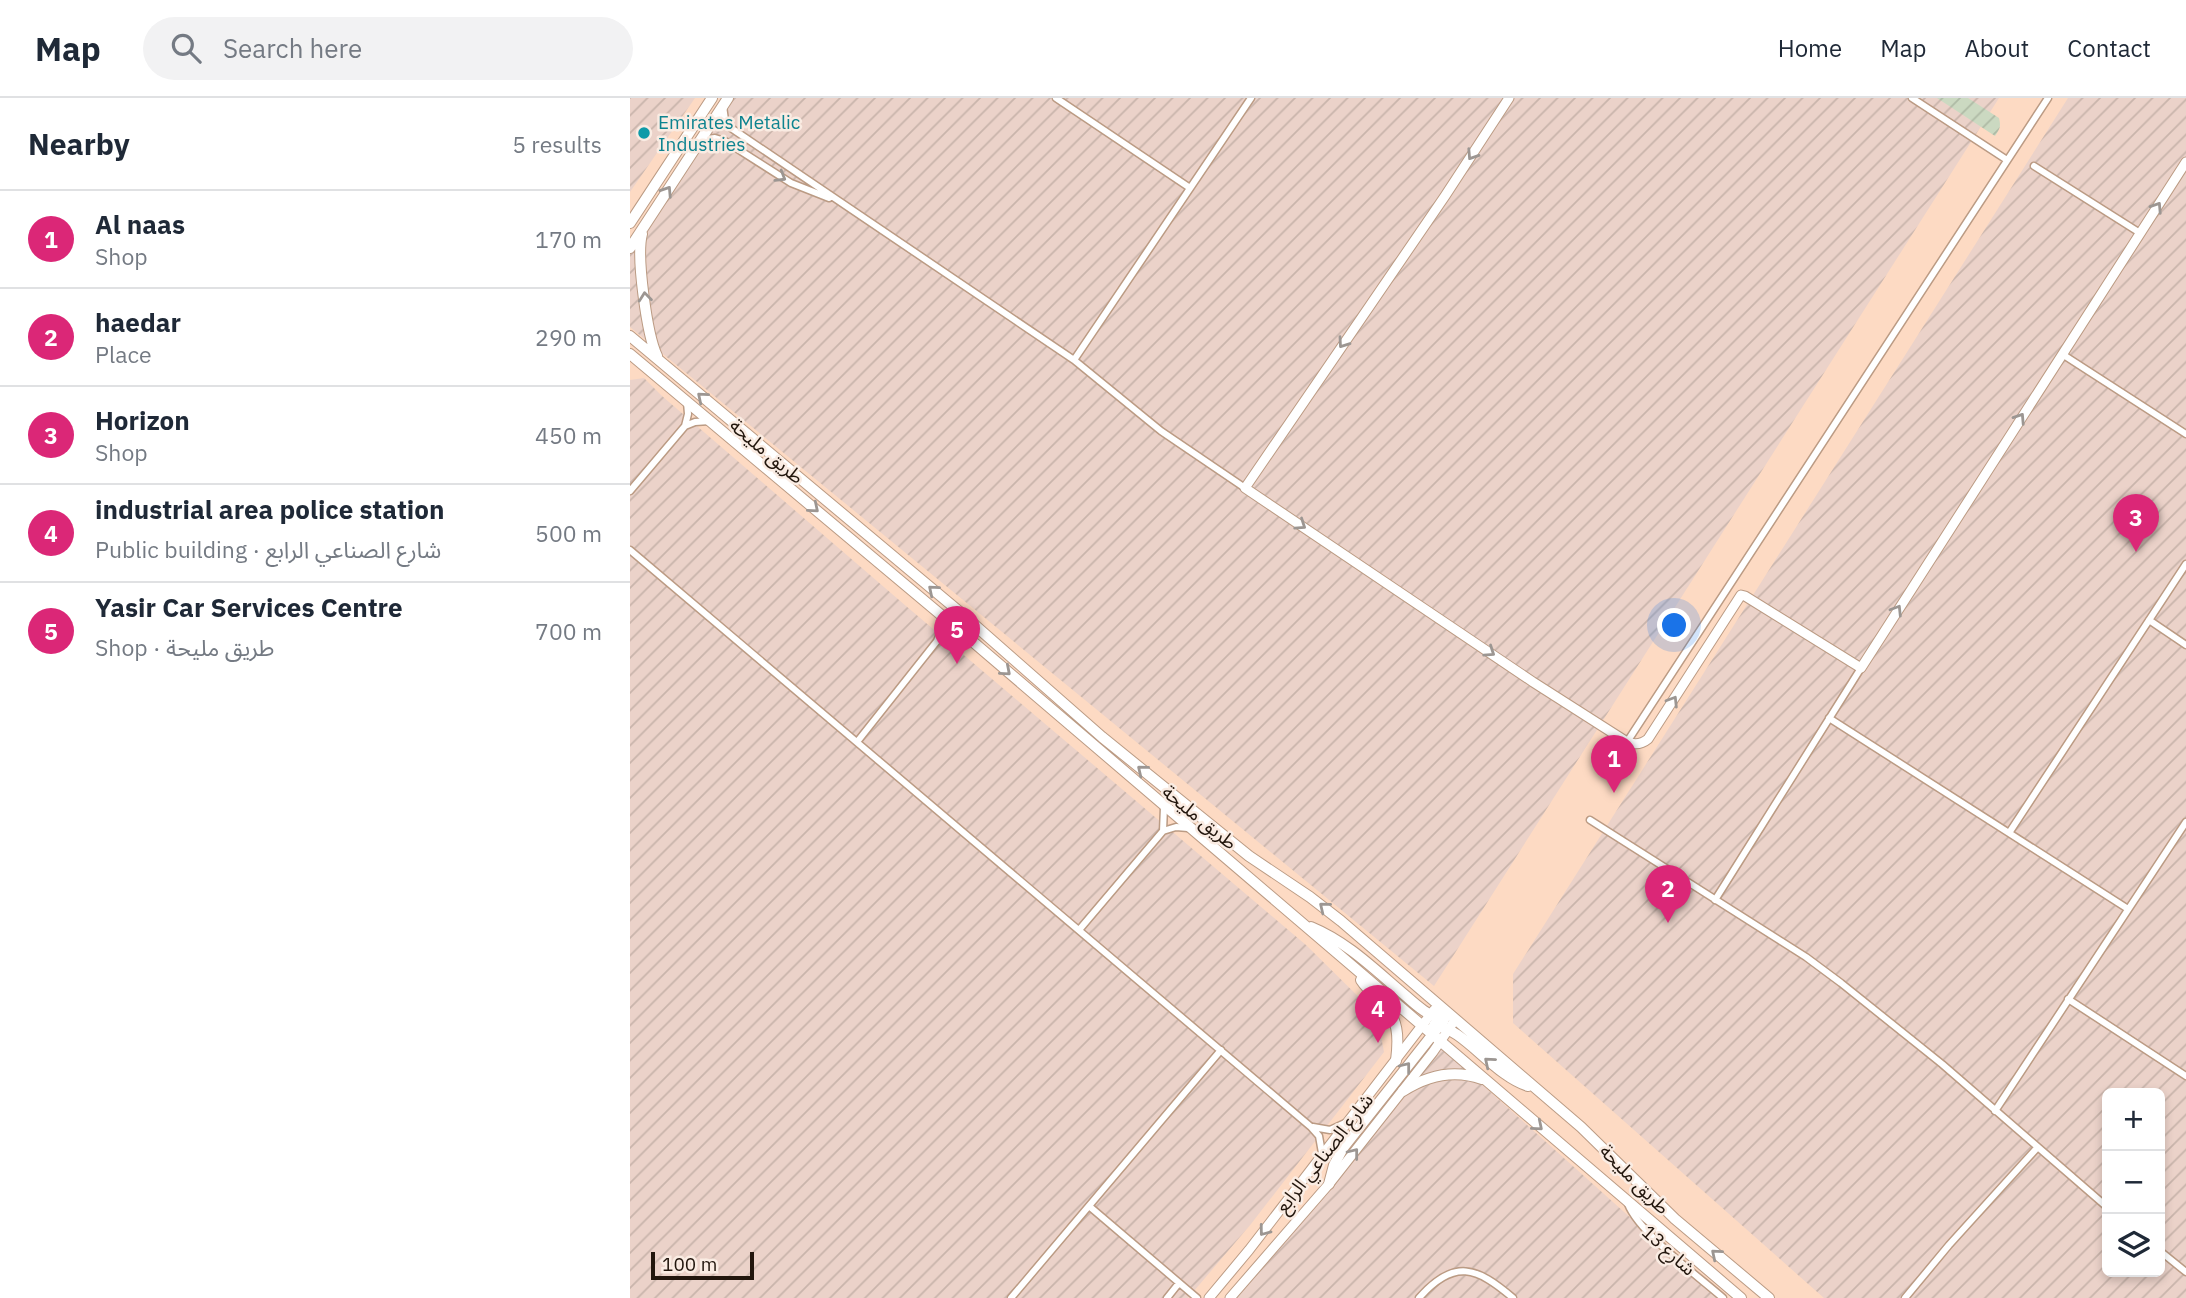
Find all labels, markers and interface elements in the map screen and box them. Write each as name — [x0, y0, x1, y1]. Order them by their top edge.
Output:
search box — [143, 17, 633, 80]
text: Map — [35, 27, 101, 70]
icon: search — [167, 29, 205, 67]
text: Search here — [223, 31, 362, 65]
text: Home — [1778, 32, 1842, 64]
text: Map — [1880, 32, 1926, 64]
text: About — [1964, 32, 2029, 64]
text: Contact — [2067, 32, 2151, 64]
place label: Emirates Metalic Industries — [658, 110, 801, 156]
text: Nearby — [28, 124, 130, 163]
marker: Emirates Metalic Industries — [636, 125, 652, 141]
text: 5 results — [512, 129, 602, 159]
one-way arrow — [1467, 147, 1480, 160]
one-way arrow — [774, 169, 787, 182]
one-way arrow — [659, 186, 672, 199]
one-way arrow — [2148, 201, 2161, 214]
text: Al naas — [95, 207, 185, 241]
text: 1 — [44, 224, 58, 254]
text: 170 m — [535, 224, 602, 254]
text: Shop — [95, 241, 148, 271]
one-way arrow — [637, 292, 652, 303]
text: haedar — [95, 305, 181, 339]
text: 2 — [44, 322, 58, 352]
text: 290 m — [535, 322, 602, 352]
one-way arrow — [1339, 335, 1351, 348]
text: Place — [95, 339, 152, 369]
one-way arrow — [698, 392, 710, 405]
text: Horizon — [95, 403, 190, 437]
street label: طريق مليحة — [725, 413, 809, 489]
one-way arrow — [2012, 413, 2025, 426]
text: 3 — [44, 420, 58, 450]
text: 450 m — [535, 420, 602, 450]
text: Shop — [95, 437, 148, 467]
text: industrial area police station — [95, 492, 444, 526]
pin: 3 — [2113, 494, 2159, 552]
one-way arrow — [805, 500, 818, 512]
one-way arrow — [1294, 517, 1307, 530]
text: 4 — [44, 518, 58, 548]
text: 500 m — [535, 518, 602, 548]
text: Public building · شارع الصناعي الرابع — [95, 534, 441, 564]
one-way arrow — [928, 586, 941, 598]
text: Yasir Car Services Centre — [95, 590, 403, 624]
one-way arrow — [1889, 605, 1902, 618]
pin: 5 — [934, 606, 980, 664]
your location — [1657, 608, 1691, 642]
text: 5 — [44, 616, 58, 646]
text: 700 m — [535, 616, 602, 646]
text: Shop · طريق مليحة — [95, 632, 274, 662]
one-way arrow — [1482, 644, 1495, 657]
one-way arrow — [998, 663, 1011, 675]
one-way arrow — [1664, 695, 1677, 708]
pin: 1 — [1591, 735, 1637, 793]
one-way arrow — [1138, 766, 1151, 778]
street label: طريق مليحة — [1158, 780, 1242, 855]
pin: 2 — [1645, 865, 1691, 923]
one-way arrow — [1319, 903, 1331, 916]
pin: 4 — [1355, 985, 1401, 1043]
one-way arrow — [1484, 1058, 1497, 1070]
one-way arrow — [1398, 1063, 1411, 1075]
street label: شارع الصناعي الرابع — [1270, 1088, 1381, 1220]
map controls — [2102, 1088, 2165, 1277]
button: + — [2102, 1088, 2165, 1151]
one-way arrow — [1529, 1118, 1542, 1130]
street label: طريق مليحة — [1595, 1139, 1675, 1219]
one-way arrow — [1345, 1148, 1358, 1160]
button: − — [2102, 1151, 2165, 1214]
button: layers — [2102, 1214, 2165, 1277]
street label: شارع 13 — [1636, 1220, 1701, 1282]
one-way arrow — [1259, 1223, 1272, 1235]
scale bar — [651, 1249, 754, 1281]
one-way arrow — [1712, 1250, 1725, 1262]
text: 100 m — [662, 1252, 717, 1276]

